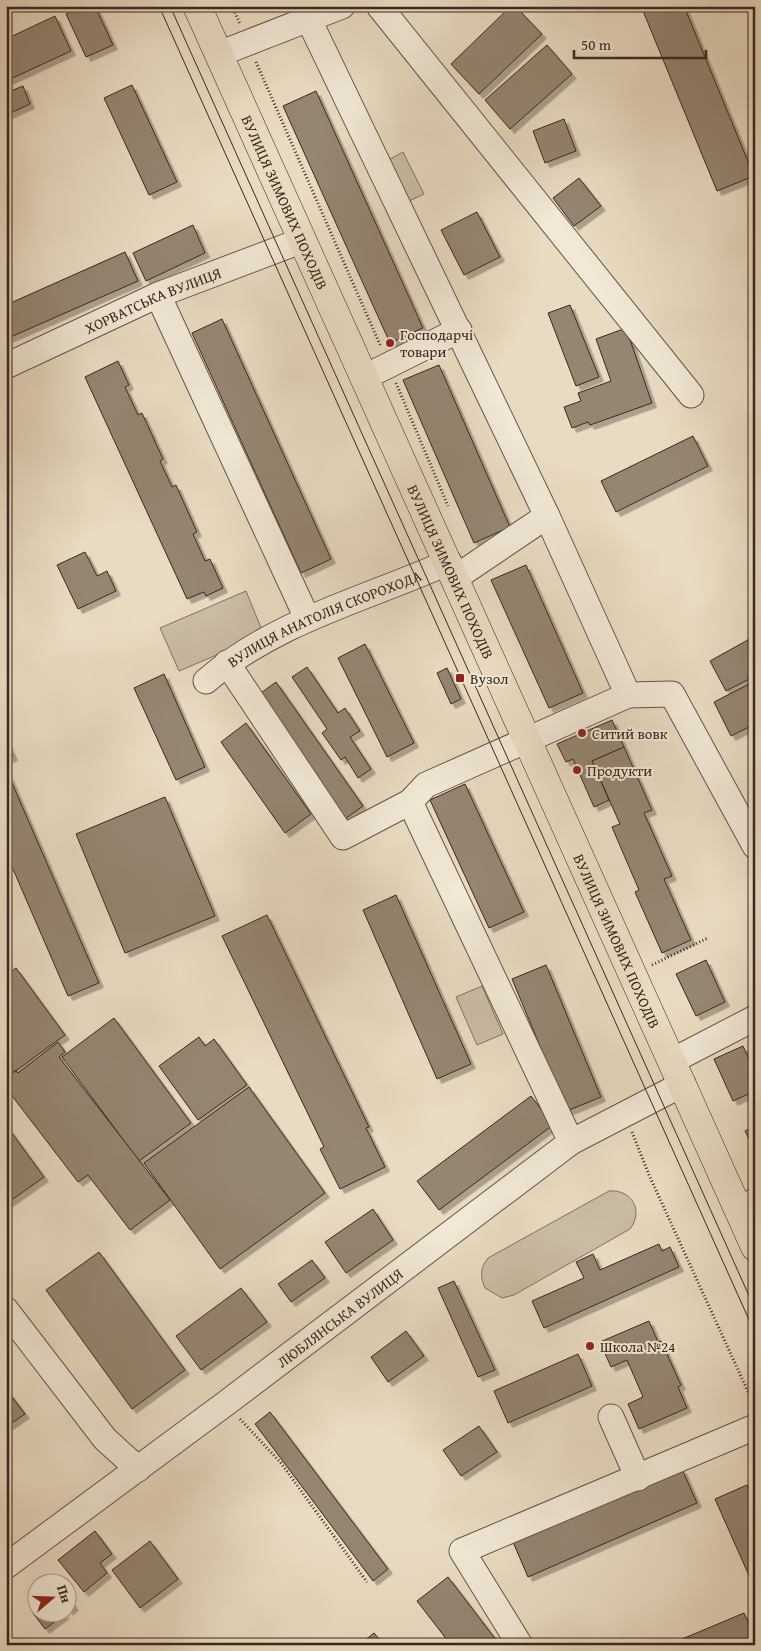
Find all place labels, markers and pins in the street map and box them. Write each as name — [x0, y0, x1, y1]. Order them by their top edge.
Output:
place label: Господарчі товари — [400, 324, 473, 362]
marker: Господарчі товари — [384, 337, 396, 349]
place label: Вузол — [470, 668, 509, 689]
marker: Вузол — [454, 672, 466, 684]
place label: Ситий вовк — [592, 723, 668, 744]
marker: Ситий вовк — [576, 727, 588, 739]
place label: Продукти — [587, 760, 652, 781]
marker: Продукти — [571, 764, 583, 776]
place label: Школа №24 — [600, 1336, 675, 1357]
marker: Школа №24 — [584, 1340, 596, 1352]

